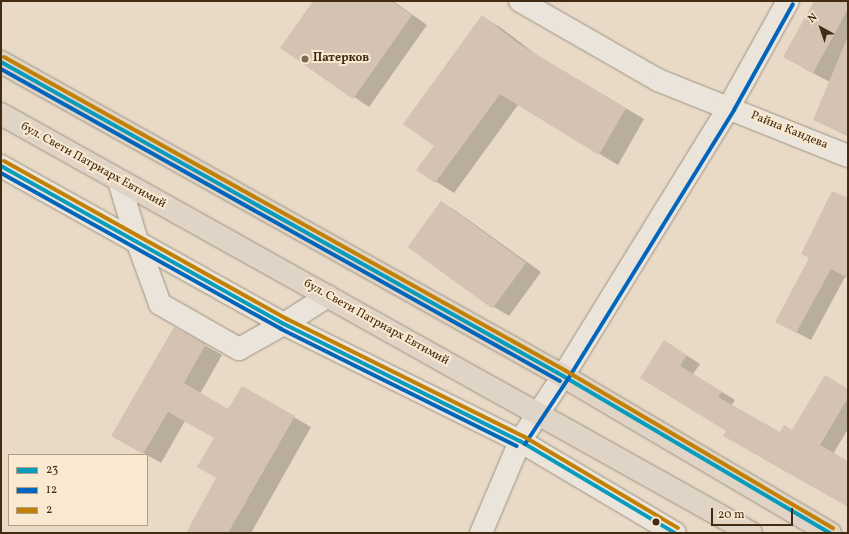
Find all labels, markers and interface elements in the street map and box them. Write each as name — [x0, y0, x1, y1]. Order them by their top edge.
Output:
north arrow — [801, 8, 841, 48]
text: N — [805, 10, 821, 27]
place label: Патерков — [313, 52, 369, 66]
marker: Патерков — [300, 54, 310, 64]
street label: Райна Кандева — [748, 109, 830, 153]
street label: бул. Свети Патриарх Евтимий — [18, 120, 168, 212]
street label: бул. Свети Патриарх Евтимий — [301, 277, 451, 369]
legend — [8, 454, 148, 526]
text: 23 — [46, 462, 58, 478]
text: 12 — [46, 482, 57, 498]
scale bar — [713, 500, 795, 526]
text: 2 — [46, 502, 52, 518]
text: 20 m — [718, 507, 745, 523]
unlabelled marker — [651, 517, 661, 527]

